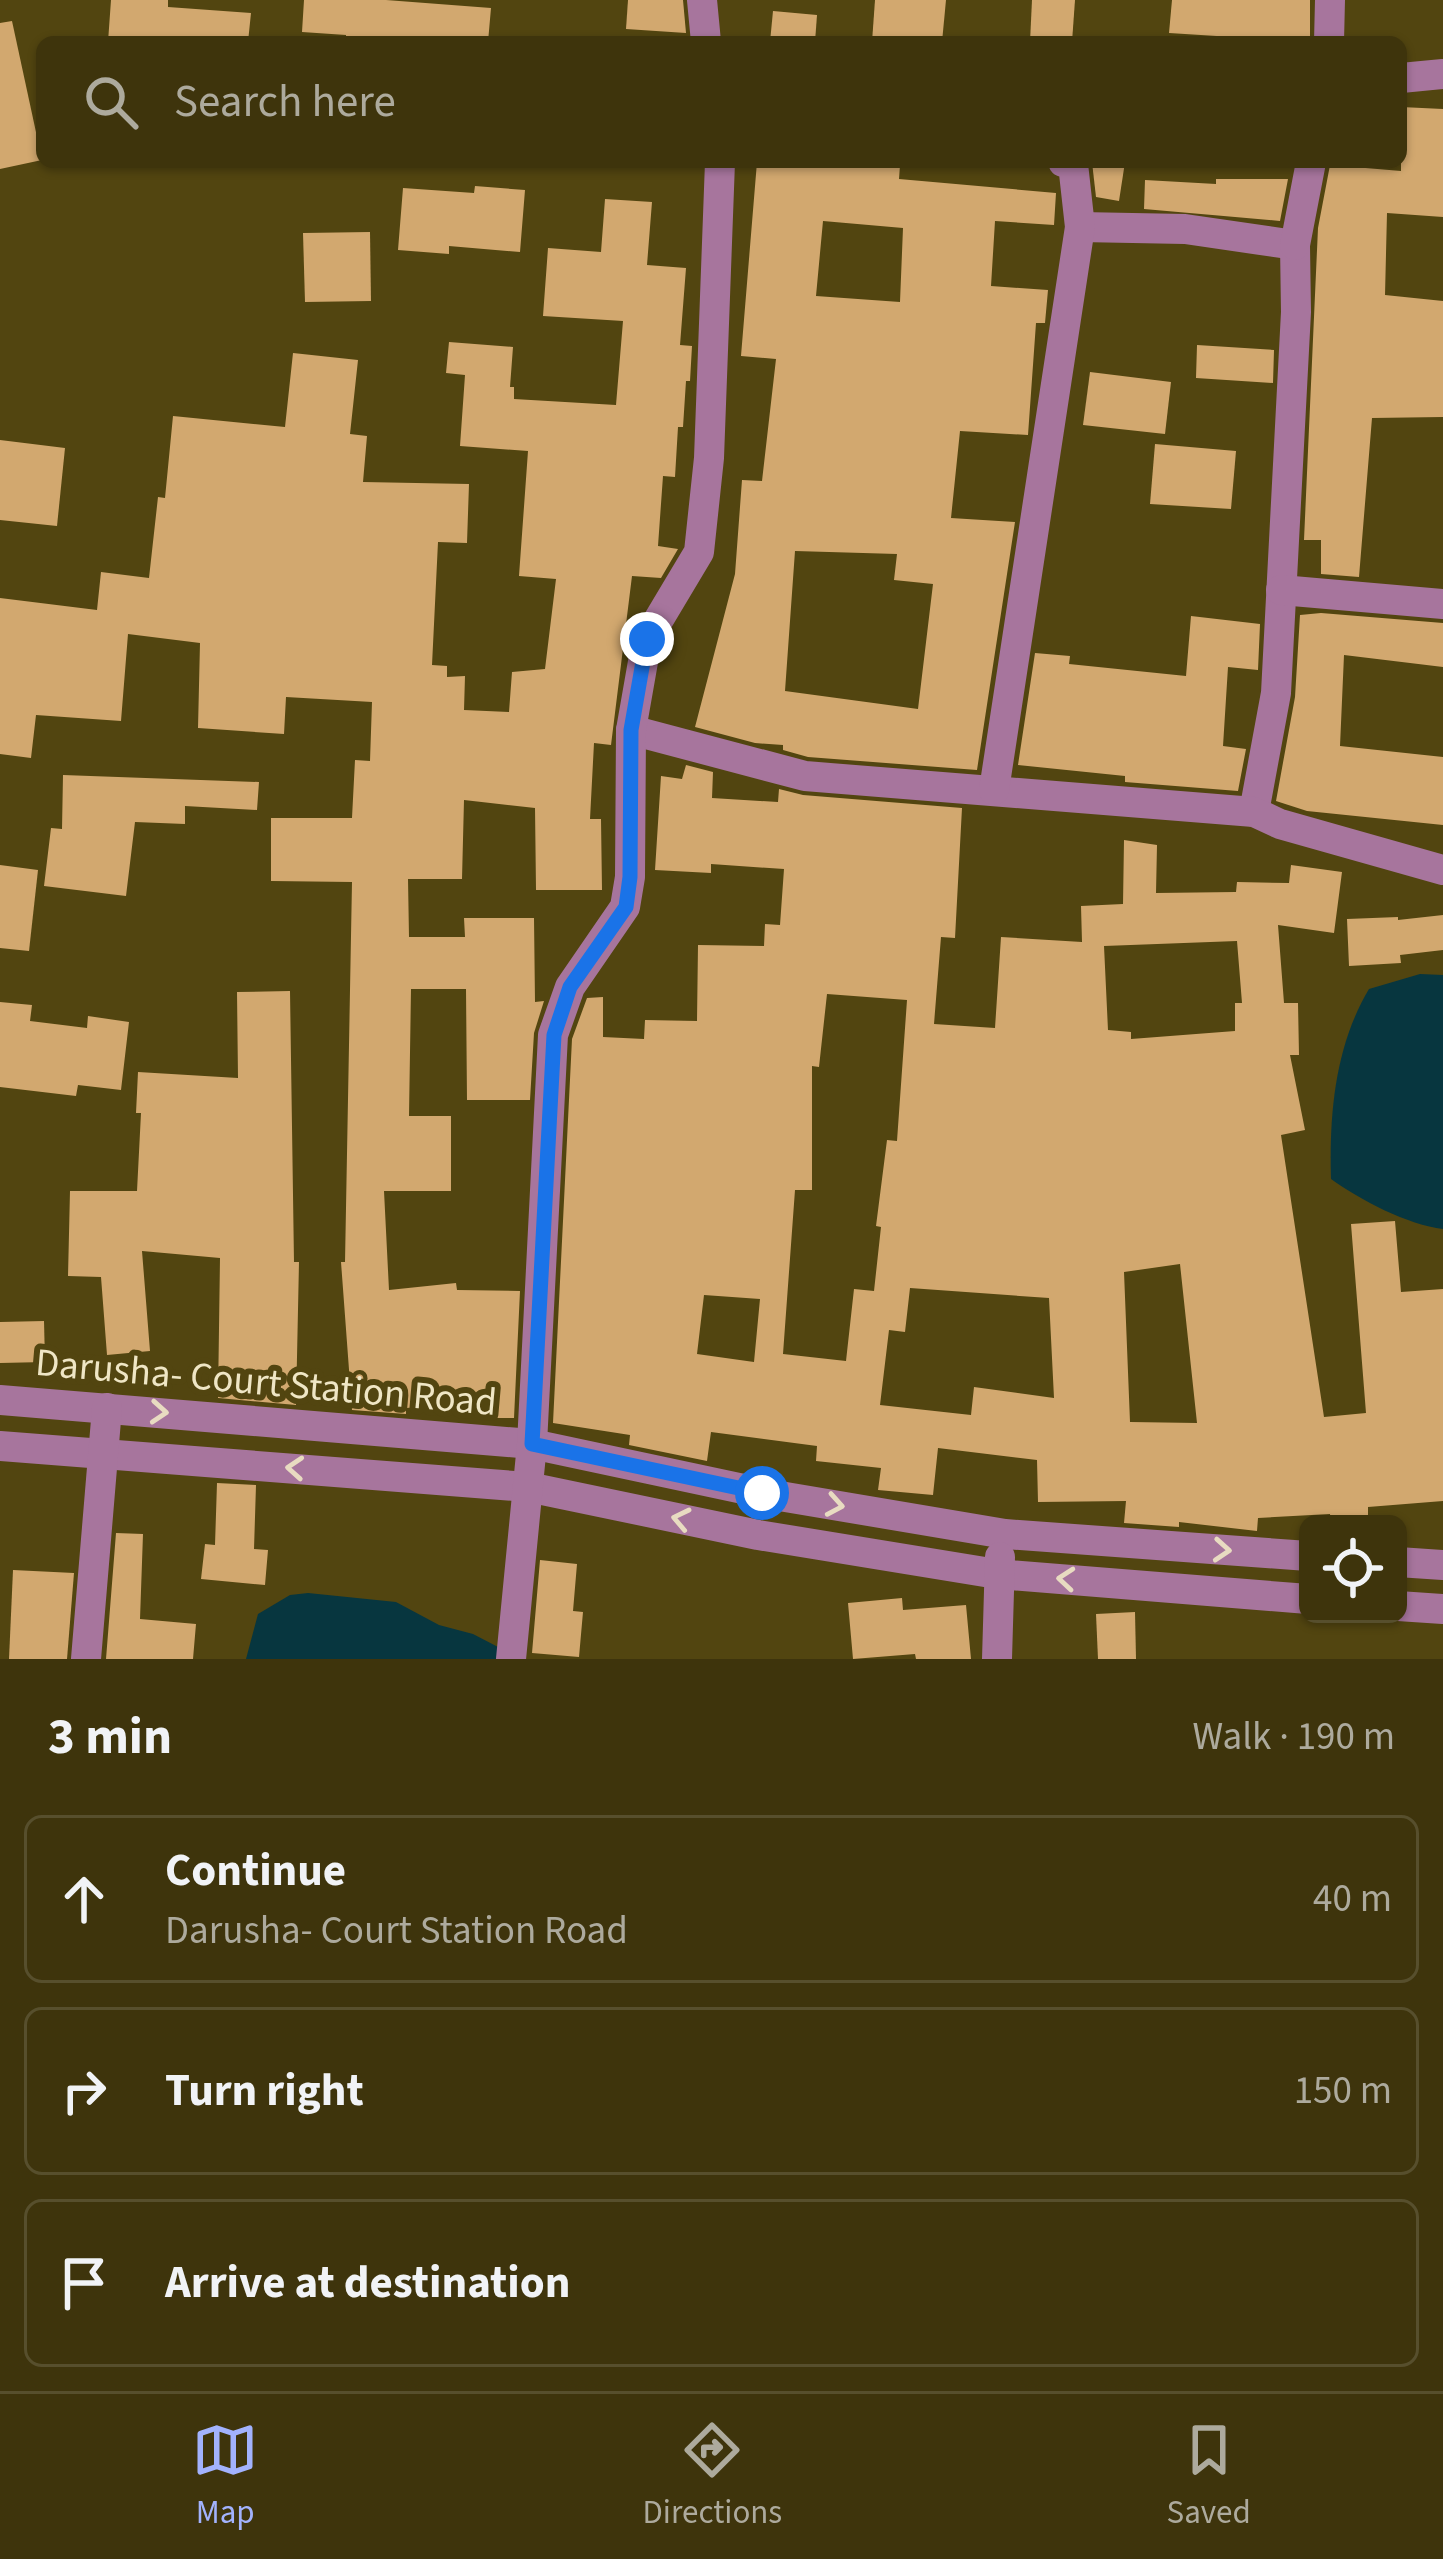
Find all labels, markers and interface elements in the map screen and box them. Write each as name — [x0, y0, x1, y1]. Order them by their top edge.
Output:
search box — [36, 36, 1407, 168]
icon: search — [78, 69, 144, 135]
text: Search here — [174, 70, 396, 134]
route end — [620, 612, 674, 666]
street label: Darusha- Court Station Road — [33, 1335, 499, 1431]
one-way arrow — [149, 1399, 168, 1425]
one-way arrow — [285, 1456, 304, 1482]
route start — [735, 1466, 789, 1520]
one-way arrow — [825, 1492, 845, 1517]
one-way arrow — [671, 1508, 691, 1533]
map controls — [1299, 1515, 1407, 1623]
button: locate — [1299, 1515, 1407, 1623]
one-way arrow — [1213, 1536, 1232, 1562]
one-way arrow — [1056, 1567, 1075, 1593]
text: 3 min — [48, 1701, 172, 1773]
text: Walk · 190 m — [1192, 1709, 1395, 1765]
text: Continue — [165, 1839, 346, 1903]
icon: ahead — [51, 1866, 117, 1932]
text: 40 m — [1313, 1871, 1392, 1927]
text: Darusha- Court Station Road — [165, 1903, 628, 1959]
icon: right — [51, 2058, 117, 2124]
text: Turn right — [165, 2059, 364, 2123]
text: 150 m — [1294, 2063, 1392, 2119]
icon: arrive — [51, 2250, 117, 2316]
text: Arrive at destination — [165, 2251, 570, 2315]
tab: Map — [192, 2417, 258, 2536]
tab: Directions — [643, 2417, 782, 2536]
tab: Saved — [1167, 2417, 1251, 2536]

